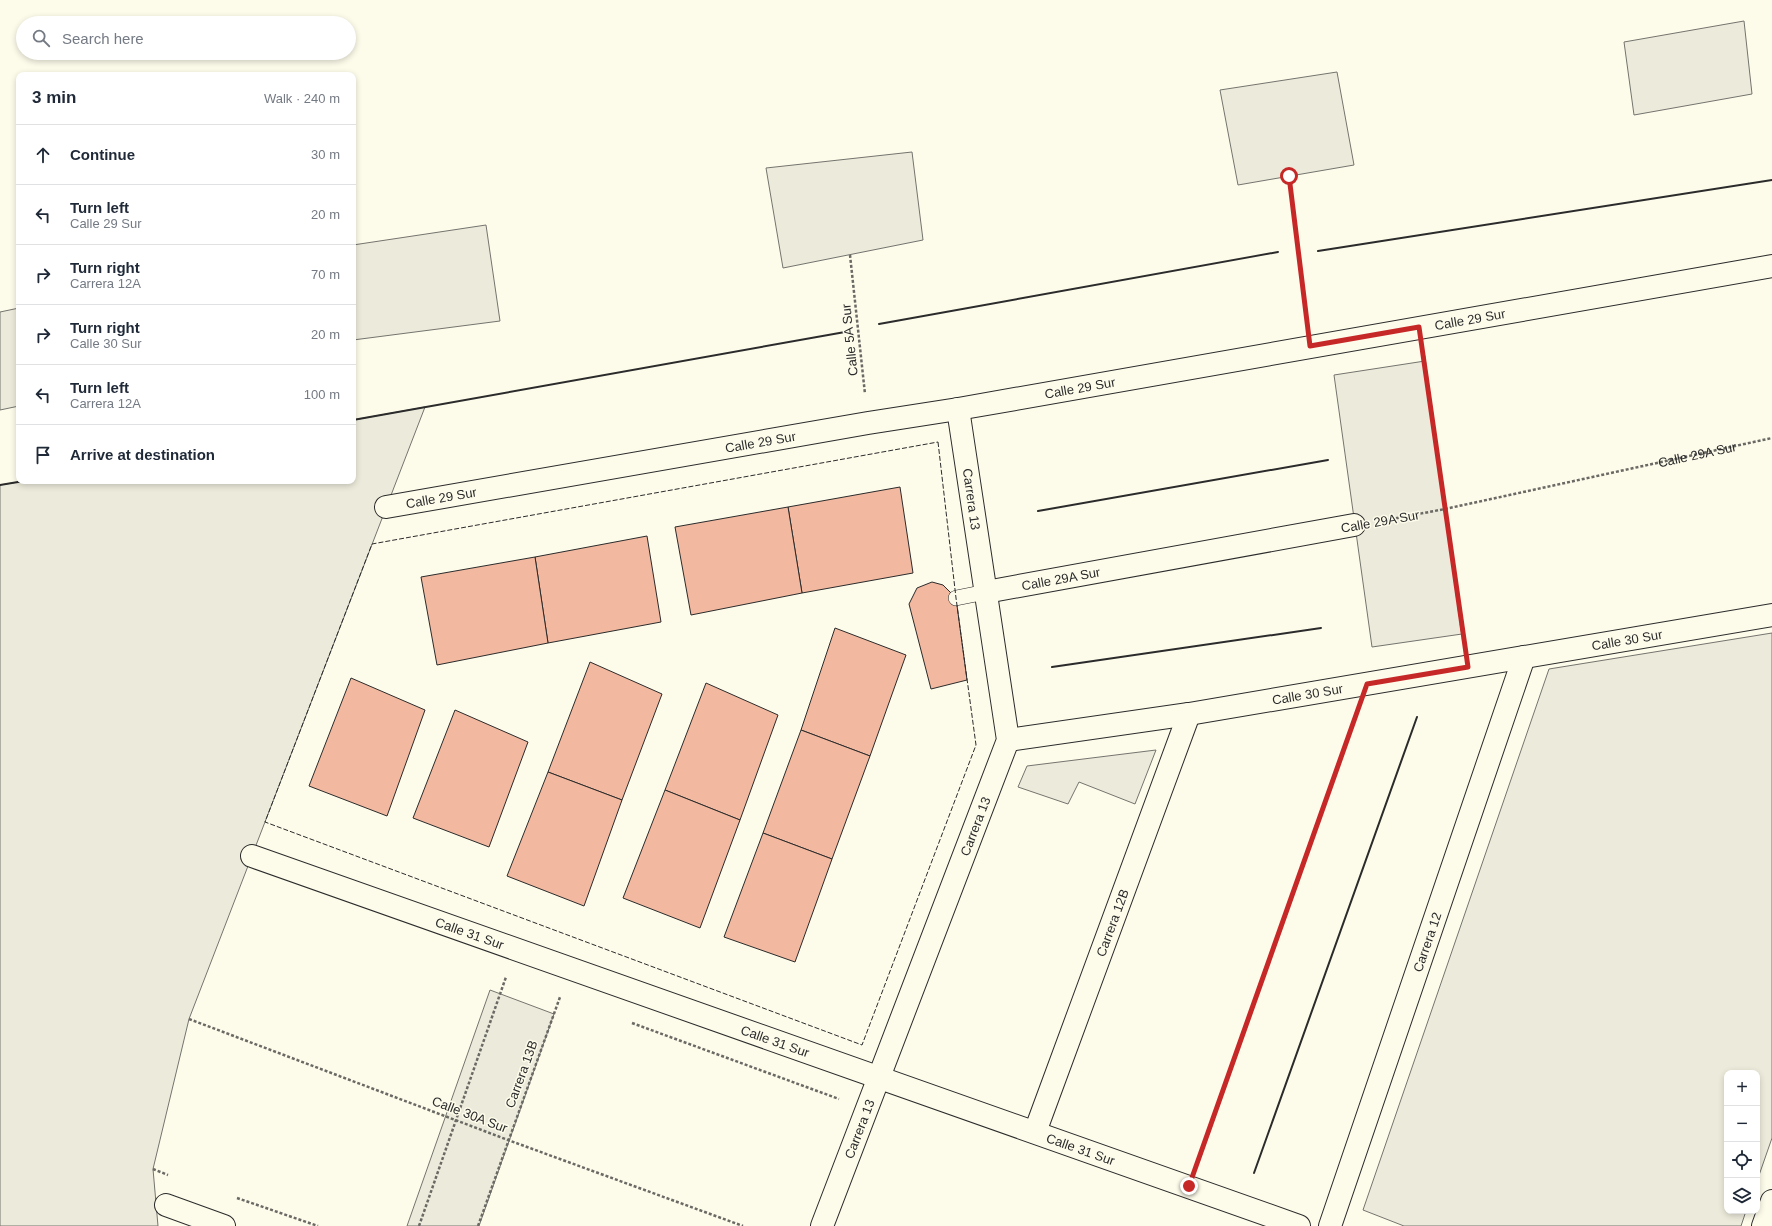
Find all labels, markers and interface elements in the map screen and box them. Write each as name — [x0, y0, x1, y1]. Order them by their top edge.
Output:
search box — [16, 16, 356, 60]
icon: search — [30, 27, 52, 49]
text: Search here — [62, 30, 144, 47]
text: 3 min — [32, 88, 76, 107]
text: Walk · 240 m — [264, 91, 340, 106]
icon: ahead — [32, 144, 54, 166]
text: Continue — [70, 146, 135, 163]
text: 30 m — [311, 147, 340, 162]
route start — [1280, 167, 1298, 185]
text: Turn left — [70, 199, 129, 216]
icon: left — [32, 204, 54, 226]
text: 20 m — [311, 207, 340, 222]
text: Calle 29 Sur — [70, 216, 142, 231]
text: Turn right — [70, 259, 140, 276]
icon: right — [32, 264, 54, 286]
text: 70 m — [311, 267, 340, 282]
text: Carrera 12A — [70, 276, 141, 291]
street label: Calle 5A Sur — [838, 303, 861, 377]
street label: Calle 29 Sur — [1433, 306, 1507, 333]
text: Turn right — [70, 319, 140, 336]
icon: right — [32, 324, 54, 346]
text: 20 m — [311, 327, 340, 342]
text: Calle 30 Sur — [70, 336, 142, 351]
street label: Calle 29 Sur — [1043, 374, 1117, 402]
text: Turn left — [70, 379, 129, 396]
icon: left — [32, 384, 54, 406]
text: 100 m — [304, 387, 340, 402]
text: Carrera 12A — [70, 396, 141, 411]
street label: Calle 29 Sur — [724, 429, 798, 456]
street label: Calle 29A Sur — [1657, 439, 1738, 471]
icon: arrive — [32, 444, 54, 466]
text: Arrive at destination — [70, 446, 215, 463]
street label: Carrera 13 — [960, 467, 983, 531]
street label: Calle 29 Sur — [405, 484, 478, 511]
street label: Calle 29A Sur — [1340, 507, 1421, 536]
street label: Calle 29A Sur — [1020, 564, 1102, 593]
street label: Calle 30 Sur — [1590, 627, 1664, 654]
street label: Calle 30 Sur — [1271, 681, 1345, 708]
street label: Carrera 13 — [957, 795, 994, 858]
street label: Carrera 12B — [1093, 887, 1132, 959]
street label: Carrera 12 — [1410, 910, 1444, 974]
street label: Calle 31 Sur — [433, 914, 507, 953]
street label: Calle 31 Sur — [739, 1022, 812, 1061]
street label: Carrera 13B — [502, 1038, 541, 1110]
map controls — [1724, 1070, 1760, 1214]
button: + — [1724, 1070, 1760, 1106]
street label: Calle 30A Sur — [430, 1093, 510, 1136]
street label: Carrera 13 — [842, 1097, 878, 1161]
button: − — [1724, 1106, 1760, 1142]
street label: Calle 31 Sur — [1044, 1130, 1117, 1169]
button: locate — [1724, 1142, 1760, 1178]
route end — [1180, 1177, 1198, 1195]
button: layers — [1724, 1178, 1760, 1214]

